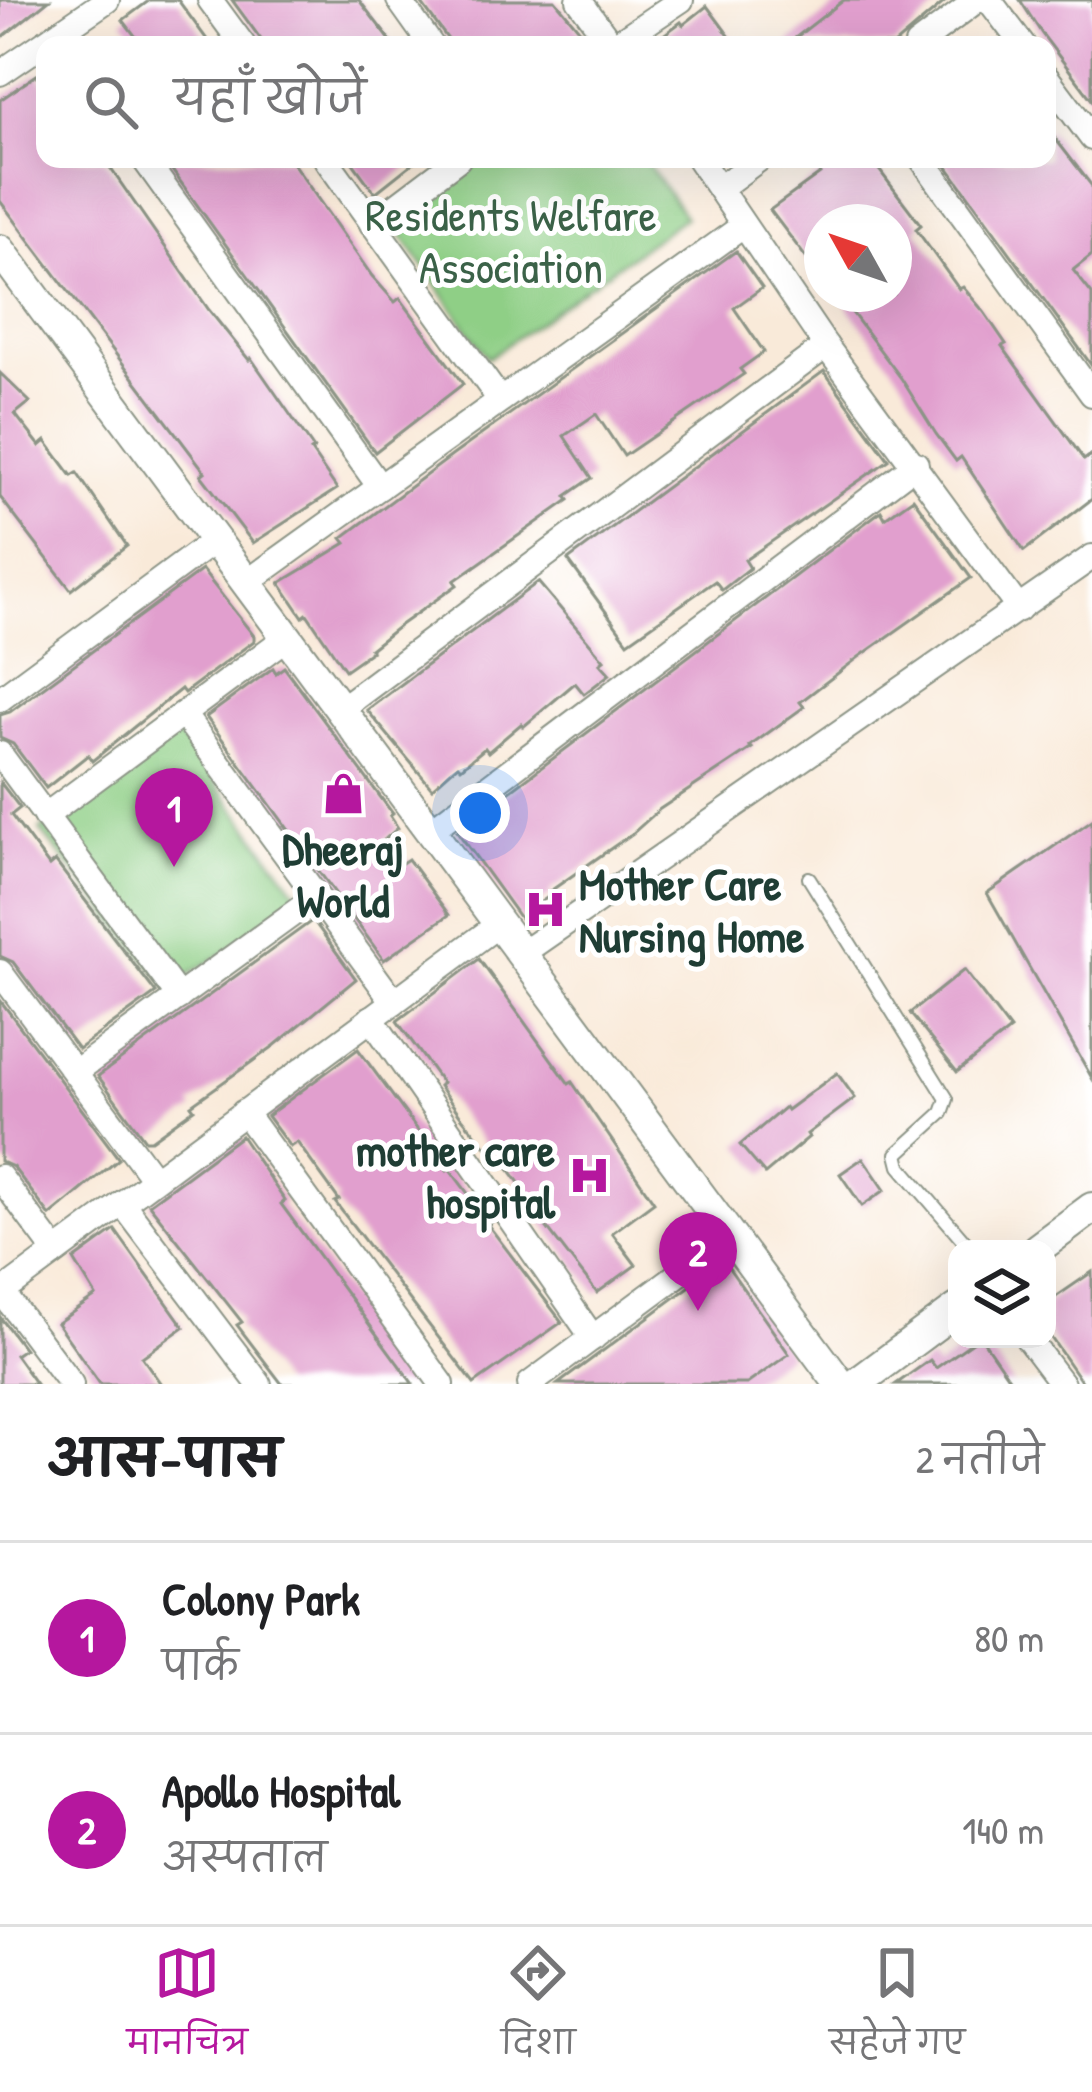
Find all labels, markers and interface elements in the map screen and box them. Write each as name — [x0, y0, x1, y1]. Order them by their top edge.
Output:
search box — [36, 36, 1056, 168]
text: यहाँ खोजें — [174, 67, 366, 128]
icon: search — [78, 69, 144, 135]
park label: Residents Welfare Association — [365, 184, 657, 297]
north arrow — [804, 204, 912, 312]
pin: 1 — [135, 768, 213, 867]
shop icon: Dheeraj World — [320, 770, 366, 816]
your location — [450, 783, 510, 843]
place label: Dheeraj World — [282, 818, 404, 931]
place label: Mother Care Nursing Home — [579, 853, 804, 967]
hospital icon: Mother Care Nursing Home — [522, 887, 568, 933]
place label: mother care hospital — [356, 1119, 556, 1233]
hospital icon: mother care hospital — [566, 1153, 612, 1199]
pin: 2 — [659, 1212, 737, 1311]
map controls — [948, 1240, 1056, 1348]
button: layers — [948, 1240, 1056, 1348]
text: आस-पास — [48, 1423, 281, 1492]
text: 2 नतीजे — [916, 1432, 1044, 1485]
text: Colony Park — [162, 1568, 360, 1629]
text: 1 — [80, 1611, 94, 1664]
text: 80 m — [974, 1611, 1044, 1664]
text: पार्क — [162, 1638, 239, 1691]
text: Apollo Hospital — [162, 1760, 400, 1821]
text: 2 — [78, 1803, 96, 1856]
text: 140 m — [962, 1803, 1044, 1856]
text: अस्पताल — [162, 1830, 328, 1883]
tab: मानचित्र — [127, 1940, 248, 2079]
tab: दिशा — [501, 1940, 576, 2079]
tab: सहेजे गए — [829, 1940, 965, 2079]

